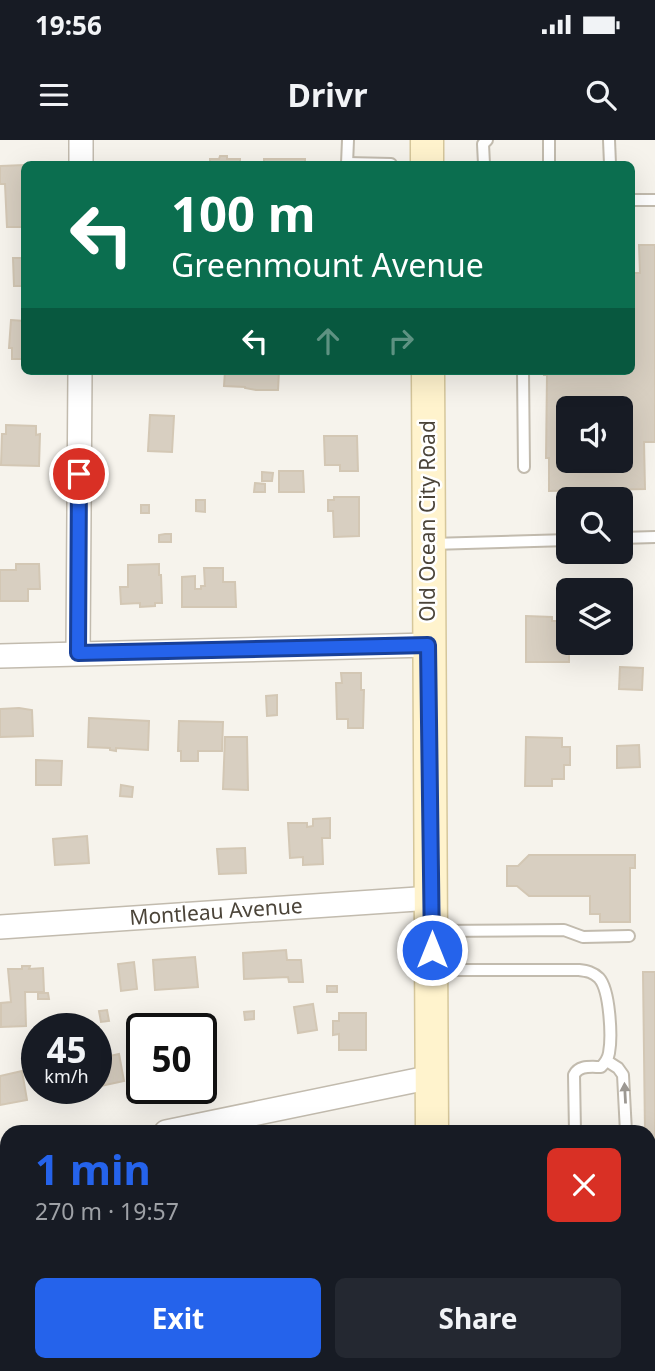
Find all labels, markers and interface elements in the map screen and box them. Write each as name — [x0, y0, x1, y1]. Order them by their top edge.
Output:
text: 19:56 — [35, 7, 102, 43]
text: Drivr — [288, 73, 367, 116]
icon: menu — [35, 76, 73, 114]
icon: search — [582, 76, 620, 114]
text: 100 m — [171, 180, 316, 246]
icon: left — [56, 189, 147, 280]
text: Greenmount Avenue — [171, 243, 484, 286]
icon: left — [236, 322, 274, 360]
icon: ahead — [309, 322, 347, 360]
icon: right — [382, 322, 420, 360]
map controls — [556, 396, 633, 655]
button: sound — [556, 396, 633, 473]
street label: Old Ocean City Road — [413, 420, 441, 622]
pin — [49, 444, 109, 504]
icon: arrive — [60, 455, 98, 493]
button: search — [556, 487, 633, 564]
button: layers — [556, 578, 633, 655]
street label: Montleau Avenue — [128, 891, 303, 931]
position arrow — [395, 913, 469, 987]
speed limit sign: 50 — [126, 1013, 217, 1104]
text: 45 — [46, 1026, 87, 1073]
text: km/h — [44, 1064, 89, 1088]
one-way arrow — [619, 1081, 630, 1103]
text: 1 min — [35, 1140, 151, 1197]
button: close — [547, 1148, 621, 1222]
text: 270 m · 19:57 — [35, 1195, 179, 1227]
button: Exit — [35, 1278, 321, 1358]
button: Share — [335, 1278, 621, 1358]

